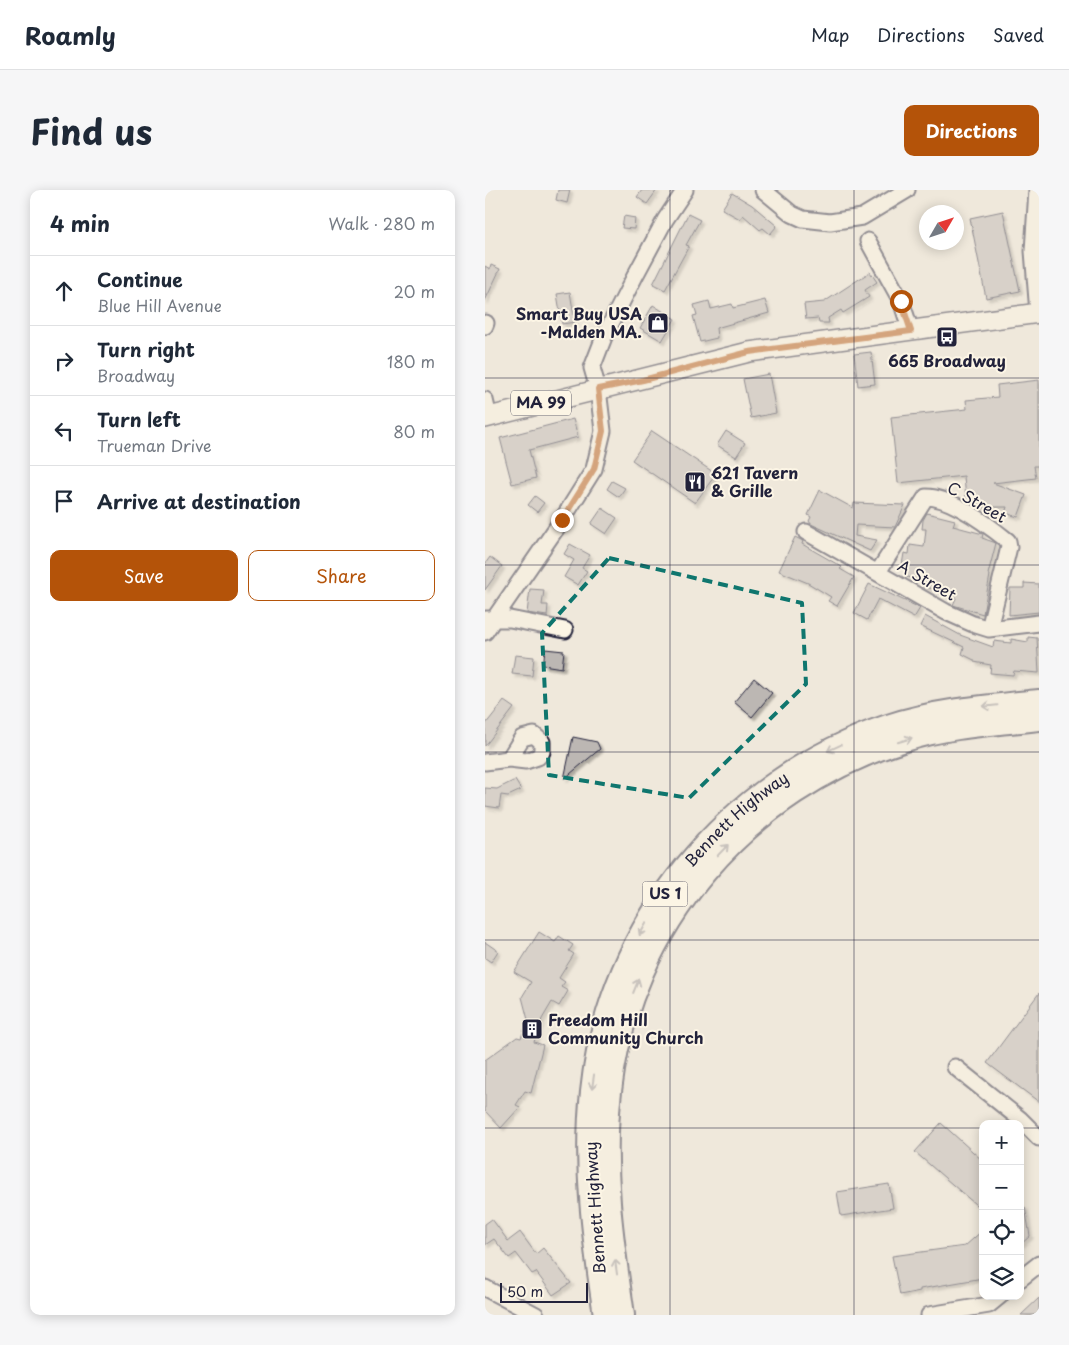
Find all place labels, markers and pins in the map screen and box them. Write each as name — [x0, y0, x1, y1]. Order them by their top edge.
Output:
place label: Smart Buy USA -Malden MA. — [516, 301, 642, 343]
shop icon: Smart Buy USA -Malden MA. — [646, 311, 670, 335]
bus stop icon: 665 Broadway — [935, 325, 959, 349]
place label: 665 Broadway — [888, 348, 1006, 372]
place label: 621 Tavern & Grille — [711, 460, 798, 502]
restaurant icon: 621 Tavern & Grille — [683, 470, 707, 494]
place label: Freedom Hill Community Church — [548, 1007, 704, 1049]
building icon: Freedom Hill Community Church — [520, 1017, 544, 1041]

